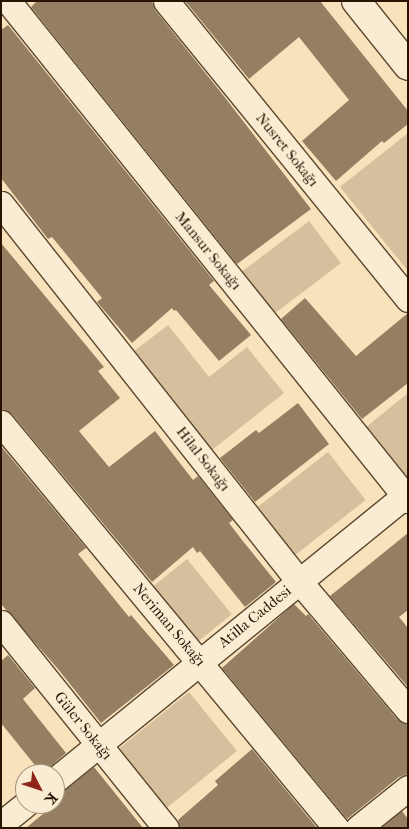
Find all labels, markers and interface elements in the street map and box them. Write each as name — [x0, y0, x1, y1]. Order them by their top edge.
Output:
street label: Nusret Sokağı — [252, 109, 322, 191]
street label: Mansur Sokağı — [171, 208, 245, 294]
street label: Hilal Sokağı — [172, 423, 234, 495]
street label: Neriman Sokağı — [129, 580, 209, 670]
street label: Atilla Caddesi — [215, 582, 295, 652]
street label: Güler Sokağı — [50, 688, 116, 764]
north arrow — [15, 764, 65, 814]
text: K — [41, 789, 61, 808]

